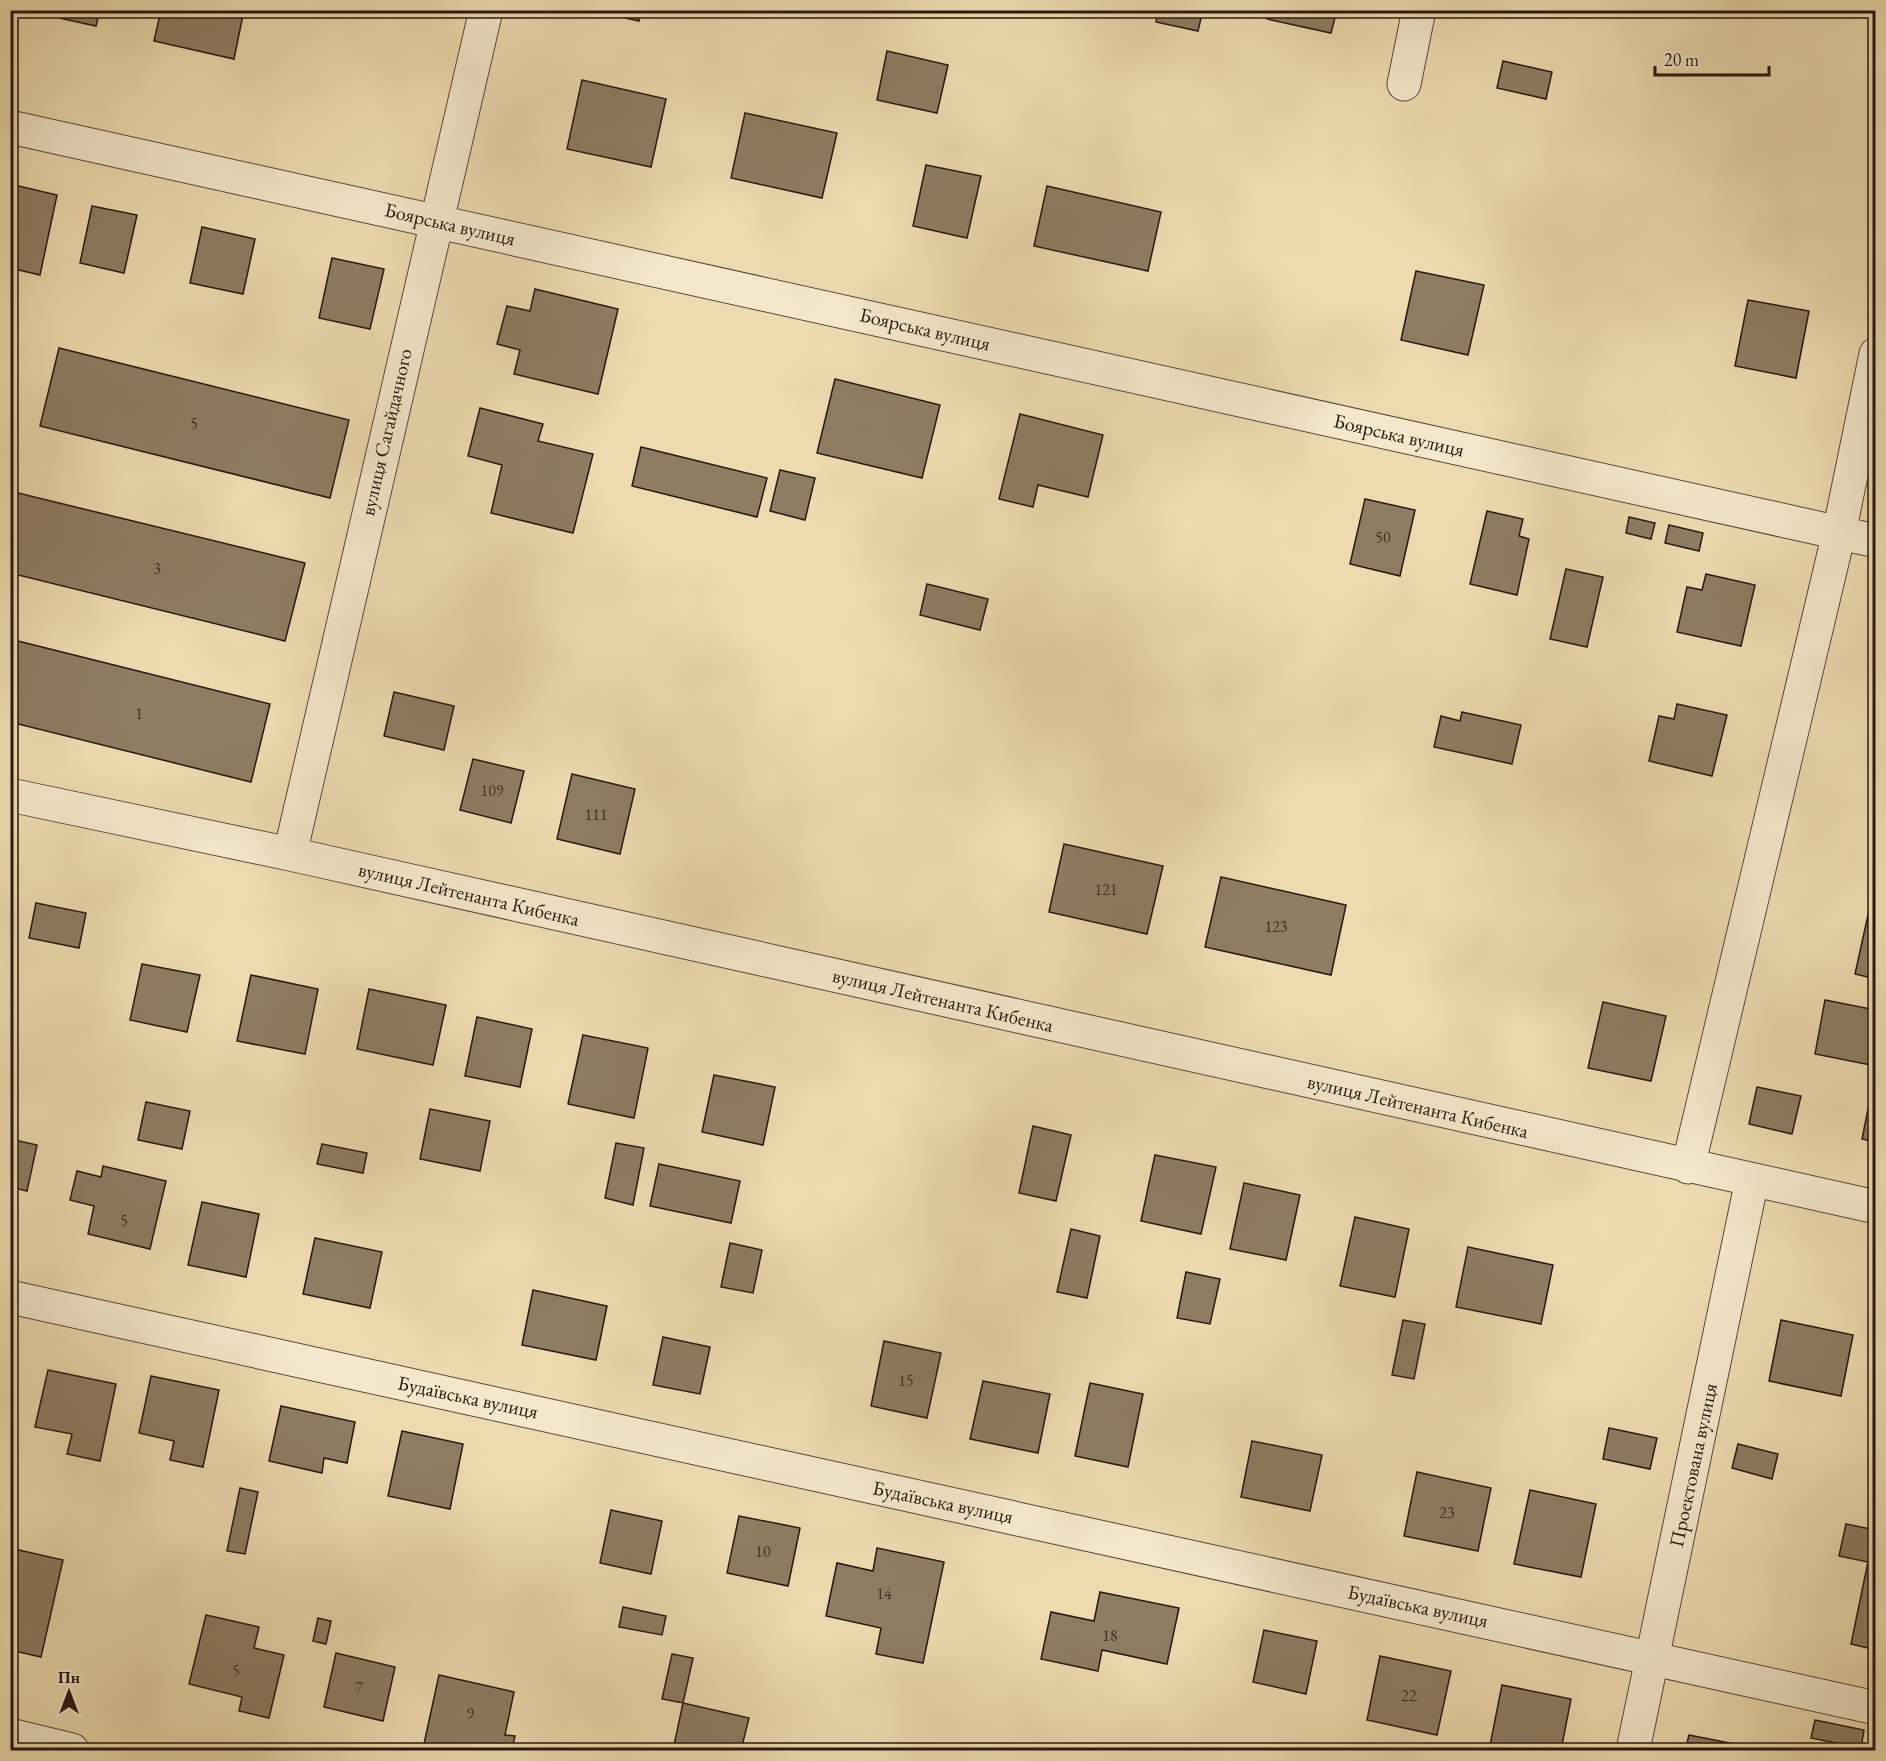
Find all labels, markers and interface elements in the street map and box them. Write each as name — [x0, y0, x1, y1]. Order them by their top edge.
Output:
scale bar — [1655, 39, 1769, 77]
text: 20 m — [1664, 48, 1699, 71]
street label: Боярська вулиця — [382, 196, 518, 252]
street label: Боярська вулиця — [857, 301, 993, 357]
street label: вулиця Сагайдачного — [354, 346, 418, 518]
street label: Боярська вулиця — [1331, 407, 1467, 463]
house number: 5 — [190, 413, 198, 434]
house number: 50 — [1375, 527, 1391, 548]
house number: 3 — [153, 558, 161, 579]
house number: 1 — [135, 703, 143, 724]
house number: 109 — [480, 780, 504, 801]
house number: 111 — [584, 804, 608, 825]
street label: вулиця Лейтенанта Кибенка — [356, 856, 582, 932]
house number: 121 — [1094, 879, 1118, 900]
house number: 123 — [1264, 916, 1288, 937]
street label: вулиця Лейтенанта Кибенка — [830, 962, 1056, 1038]
street label: вулиця Лейтенанта Кибенка — [1305, 1068, 1531, 1144]
house number: 5 — [120, 1210, 128, 1231]
street label: Будаївська вулиця — [395, 1369, 541, 1425]
house number: 15 — [898, 1370, 914, 1391]
street label: Проектована вулиця — [1663, 1381, 1723, 1549]
street label: Будаївська вулиця — [870, 1474, 1016, 1530]
house number: 23 — [1439, 1502, 1455, 1523]
house number: 10 — [755, 1541, 771, 1562]
street label: Будаївська вулиця — [1345, 1578, 1491, 1634]
house number: 14 — [876, 1583, 892, 1604]
house number: 18 — [1102, 1625, 1118, 1646]
house number: 5 — [232, 1660, 240, 1681]
north arrow — [39, 1662, 99, 1722]
text: Пн — [58, 1667, 80, 1688]
house number: 7 — [355, 1677, 363, 1698]
house number: 22 — [1401, 1685, 1417, 1706]
house number: 9 — [466, 1703, 474, 1724]

